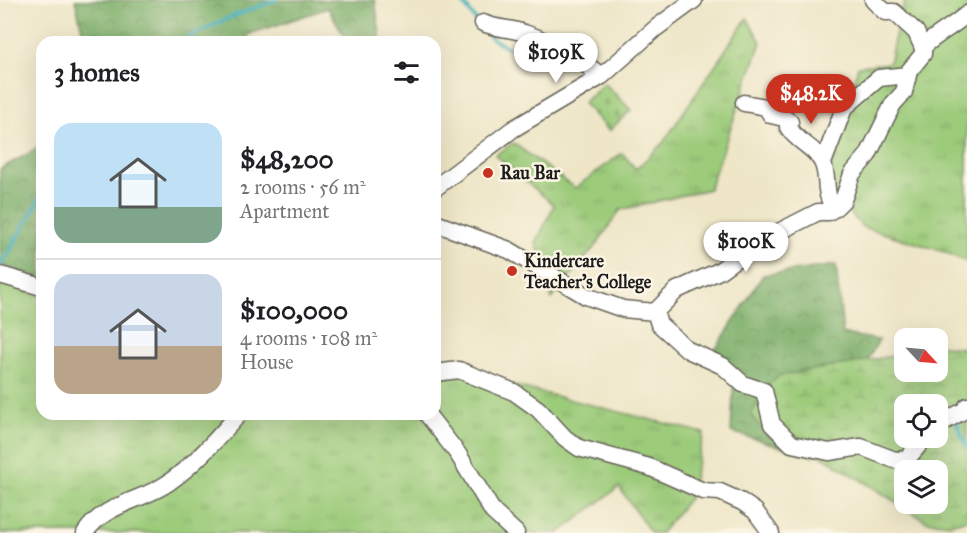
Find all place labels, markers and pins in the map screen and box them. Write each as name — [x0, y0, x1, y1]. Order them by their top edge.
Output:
pin: $109K — [514, 33, 598, 84]
pin: $48.2K — [762, 74, 860, 125]
place label: Rau Bar — [500, 162, 561, 184]
marker: Rau Bar — [481, 166, 495, 180]
pin: $100K — [704, 222, 788, 273]
place label: Kindercare Teacher's College — [523, 250, 652, 294]
marker: Kindercare Teacher's College — [505, 264, 519, 278]

